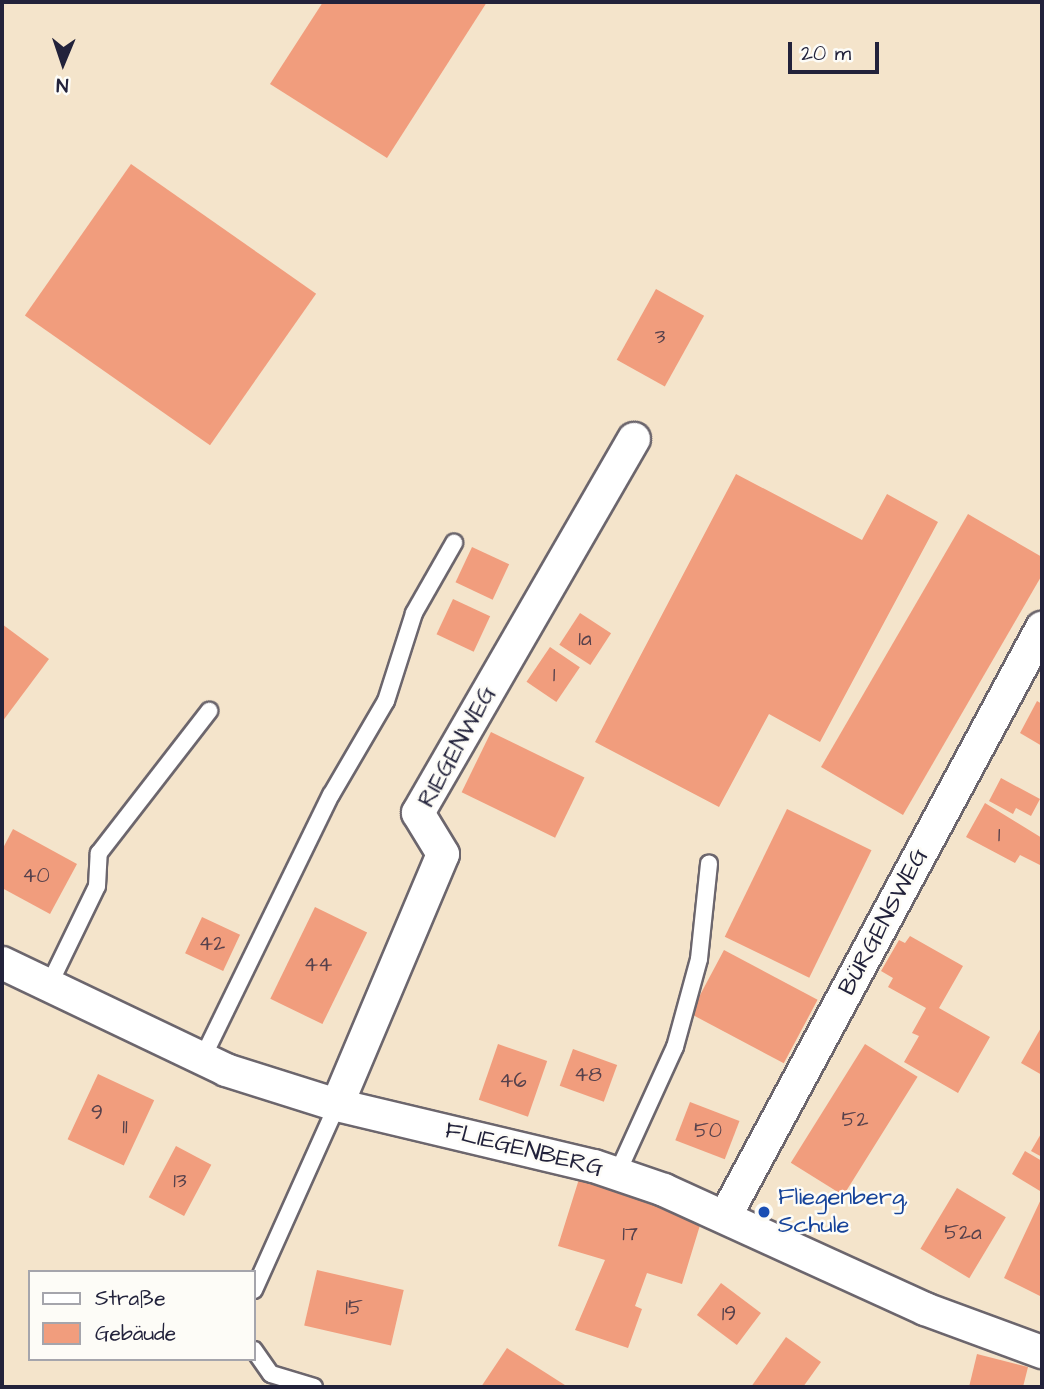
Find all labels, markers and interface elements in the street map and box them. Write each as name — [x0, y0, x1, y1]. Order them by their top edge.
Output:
north arrow — [28, 28, 98, 98]
scale bar — [792, 28, 883, 72]
text: 20 m — [801, 39, 851, 68]
text: N — [56, 71, 69, 98]
house number: 3 — [655, 324, 665, 350]
house number: 1a — [578, 626, 592, 652]
house number: 1 — [553, 662, 555, 688]
street label: RIEGENWEG — [413, 681, 503, 813]
house number: 1 — [998, 822, 1000, 848]
street label: BÜRGENSWEG — [833, 844, 935, 1000]
house number: 40 — [22, 863, 50, 889]
house number: 42 — [199, 931, 225, 957]
house number: 44 — [304, 952, 332, 978]
house number: 48 — [574, 1062, 602, 1088]
house number: 46 — [499, 1068, 527, 1094]
house number: 9 — [91, 1100, 103, 1126]
house number: 52 — [842, 1107, 868, 1133]
house number: 11 — [122, 1114, 128, 1140]
street label: FLIEGENBERG — [442, 1116, 606, 1184]
house number: 50 — [694, 1118, 722, 1144]
house number: 13 — [173, 1168, 187, 1194]
place label: Fliegenberg, Schule — [778, 1184, 909, 1240]
marker: Fliegenberg, Schule — [756, 1204, 772, 1220]
house number: 52a — [944, 1220, 982, 1246]
house number: 17 — [622, 1221, 638, 1247]
legend — [28, 1270, 256, 1361]
text: Straße — [95, 1284, 166, 1313]
house number: 15 — [345, 1295, 363, 1321]
house number: 19 — [722, 1301, 736, 1327]
text: Gebäude — [95, 1319, 176, 1348]

